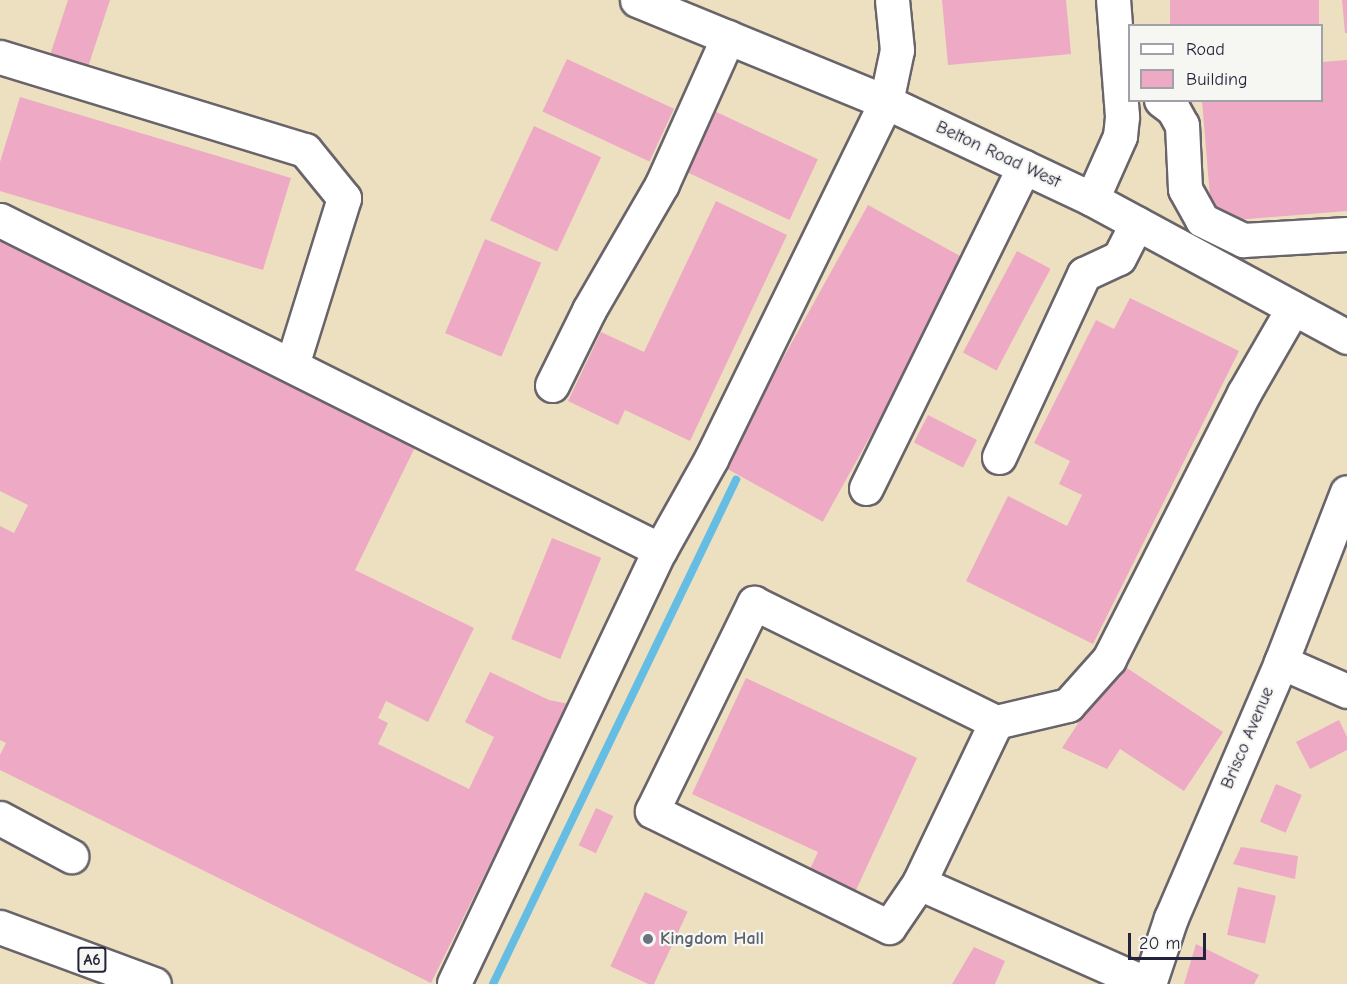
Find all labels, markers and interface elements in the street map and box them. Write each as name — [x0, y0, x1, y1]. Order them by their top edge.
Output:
legend — [1128, 24, 1323, 102]
text: Road — [1186, 39, 1225, 60]
text: Building — [1186, 69, 1248, 90]
street label: Belton Road West — [932, 117, 1064, 193]
street label: Brisco Avenue — [1217, 684, 1279, 792]
scale bar — [1131, 921, 1209, 959]
place label: Kingdom Hall — [660, 928, 764, 950]
marker: Kingdom Hall — [641, 932, 655, 946]
text: 20 m — [1139, 933, 1180, 954]
road number: A6 — [77, 947, 107, 973]

